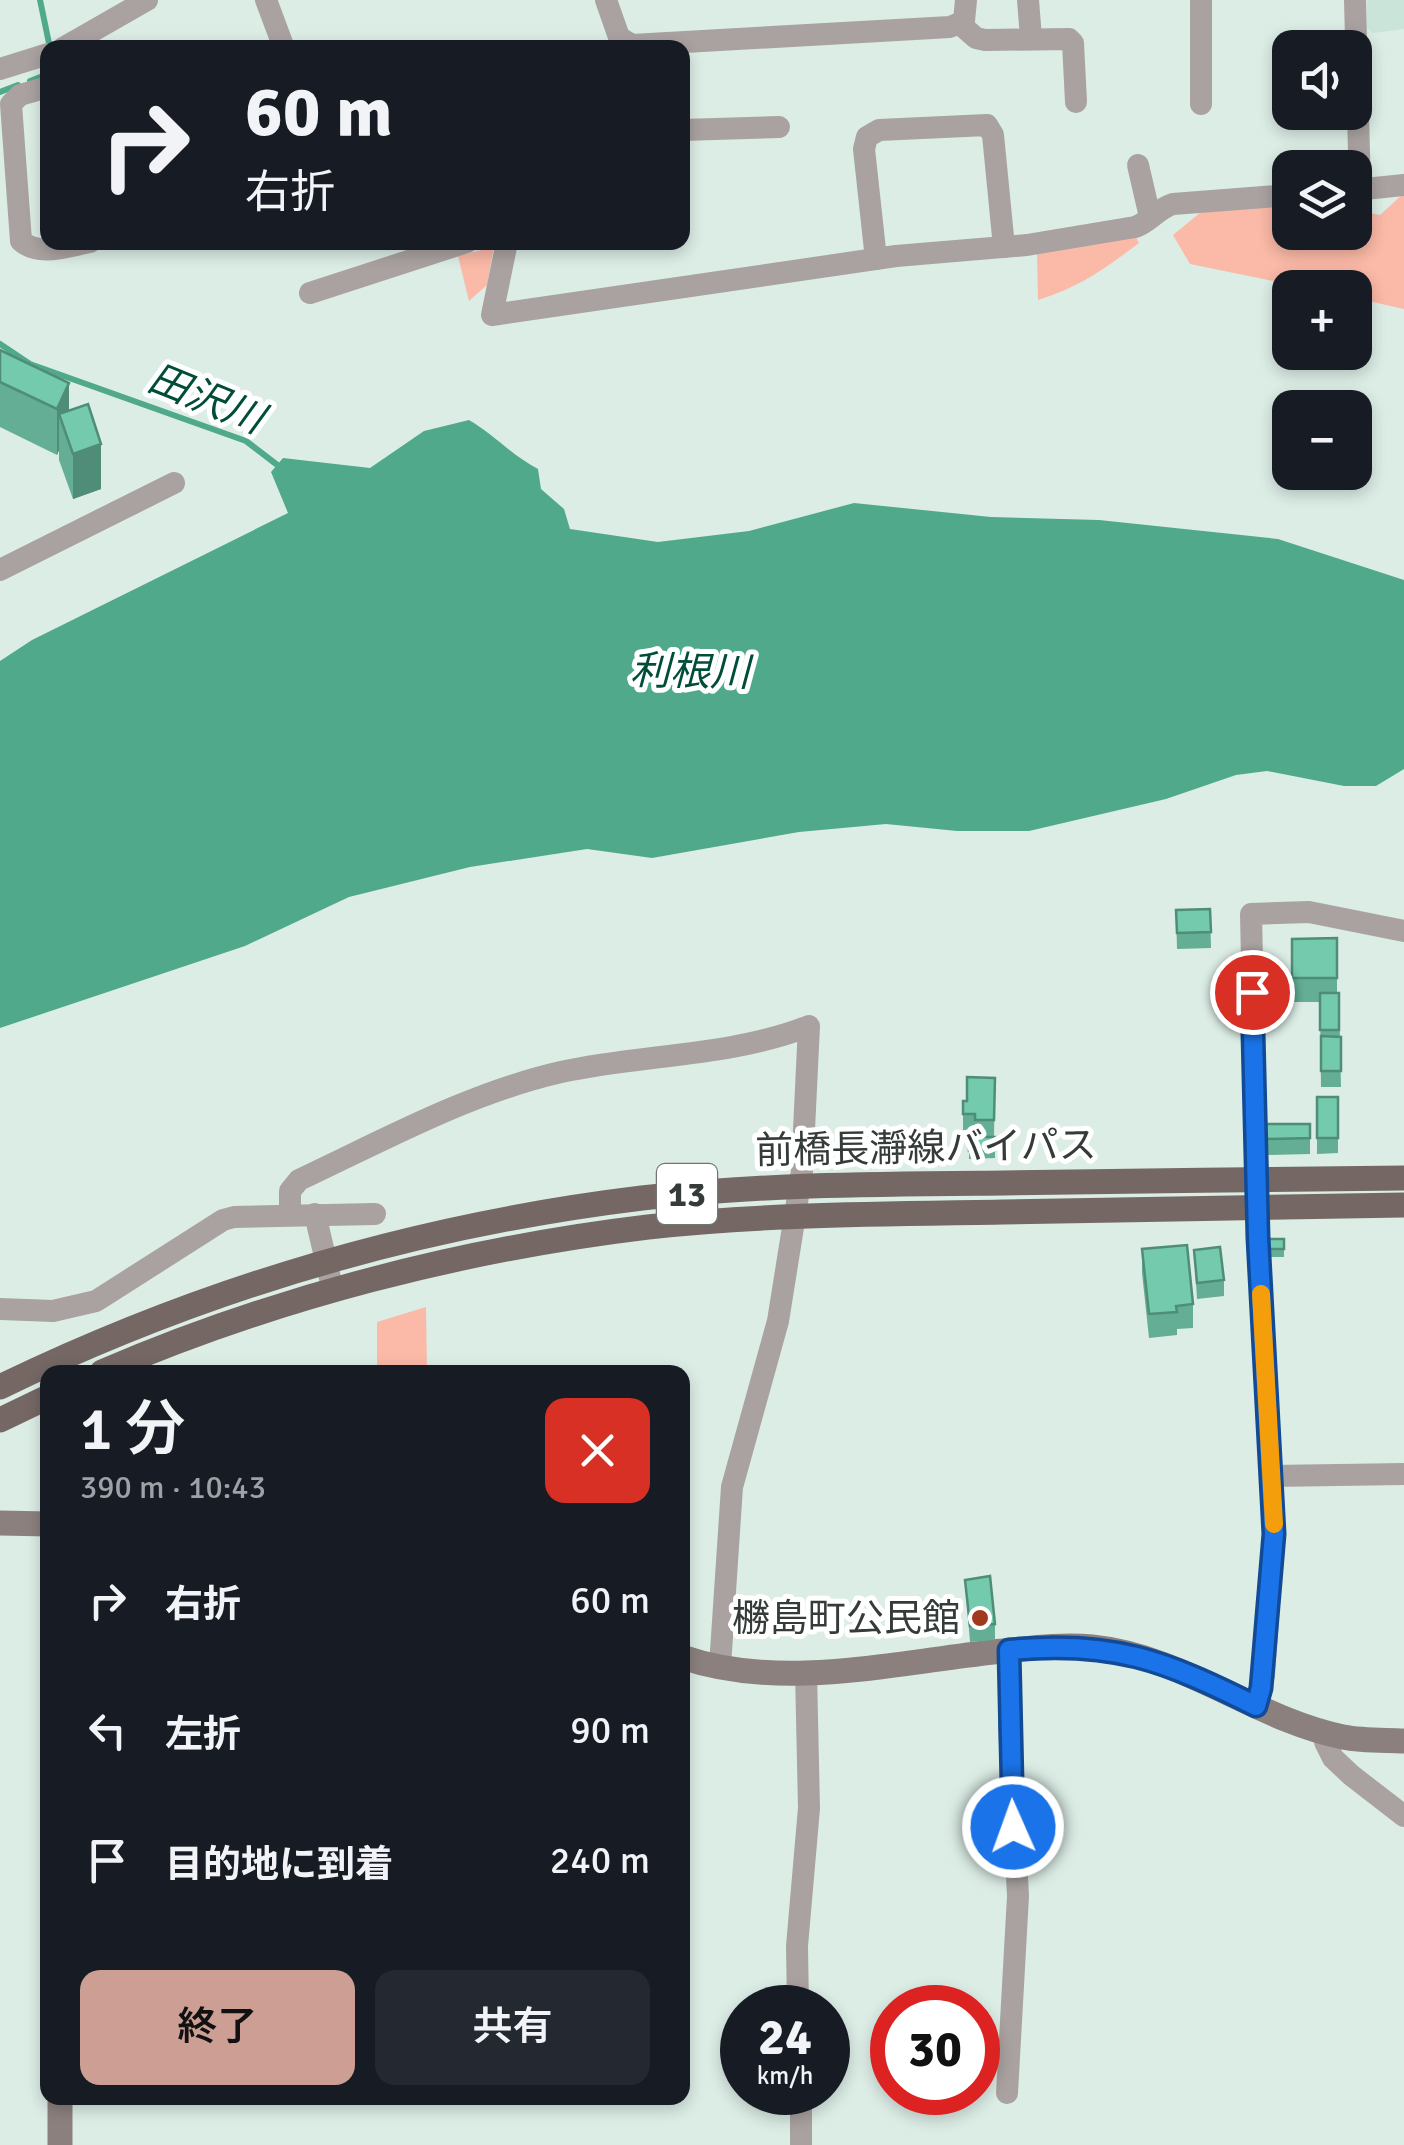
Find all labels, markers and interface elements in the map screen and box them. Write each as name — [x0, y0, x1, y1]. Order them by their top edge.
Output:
map controls — [1272, 30, 1372, 490]
button: sound — [1272, 30, 1372, 130]
text: 60 m — [245, 69, 393, 155]
icon: right — [80, 80, 210, 210]
button: layers — [1272, 150, 1372, 250]
text: 右折 — [245, 165, 335, 220]
button: + — [1272, 270, 1372, 370]
water label: 田沢川 — [141, 353, 275, 446]
button: − — [1272, 390, 1372, 490]
water label: 利根川 — [630, 646, 754, 698]
pin — [1210, 950, 1295, 1035]
icon: arrive — [1225, 965, 1280, 1020]
street label: 前橋長瀞線バイパス — [755, 1122, 1097, 1174]
road number: 13 — [657, 1164, 717, 1224]
text: 1 分 — [80, 1393, 186, 1467]
button: close — [545, 1398, 650, 1503]
text: 390 m · 10:43 — [80, 1468, 266, 1507]
icon: right — [80, 1573, 135, 1628]
text: 60 m — [570, 1577, 650, 1624]
text: 右折 — [165, 1581, 241, 1628]
place label: 橳島町公民館 — [732, 1595, 960, 1642]
marker: 橳島町公民館 — [969, 1607, 991, 1629]
icon: left — [80, 1703, 135, 1758]
text: 90 m — [570, 1707, 650, 1754]
text: 左折 — [165, 1711, 241, 1758]
position arrow — [961, 1775, 1065, 1879]
icon: arrive — [80, 1833, 135, 1888]
text: 240 m — [550, 1837, 650, 1884]
text: 目的地に到着 — [165, 1841, 393, 1888]
button: 終了 — [80, 1970, 355, 2085]
button: 共有 — [375, 1970, 650, 2085]
speed limit sign: 30 — [870, 1985, 1000, 2115]
text: 24 — [758, 2007, 812, 2069]
text: km/h — [757, 2060, 813, 2091]

